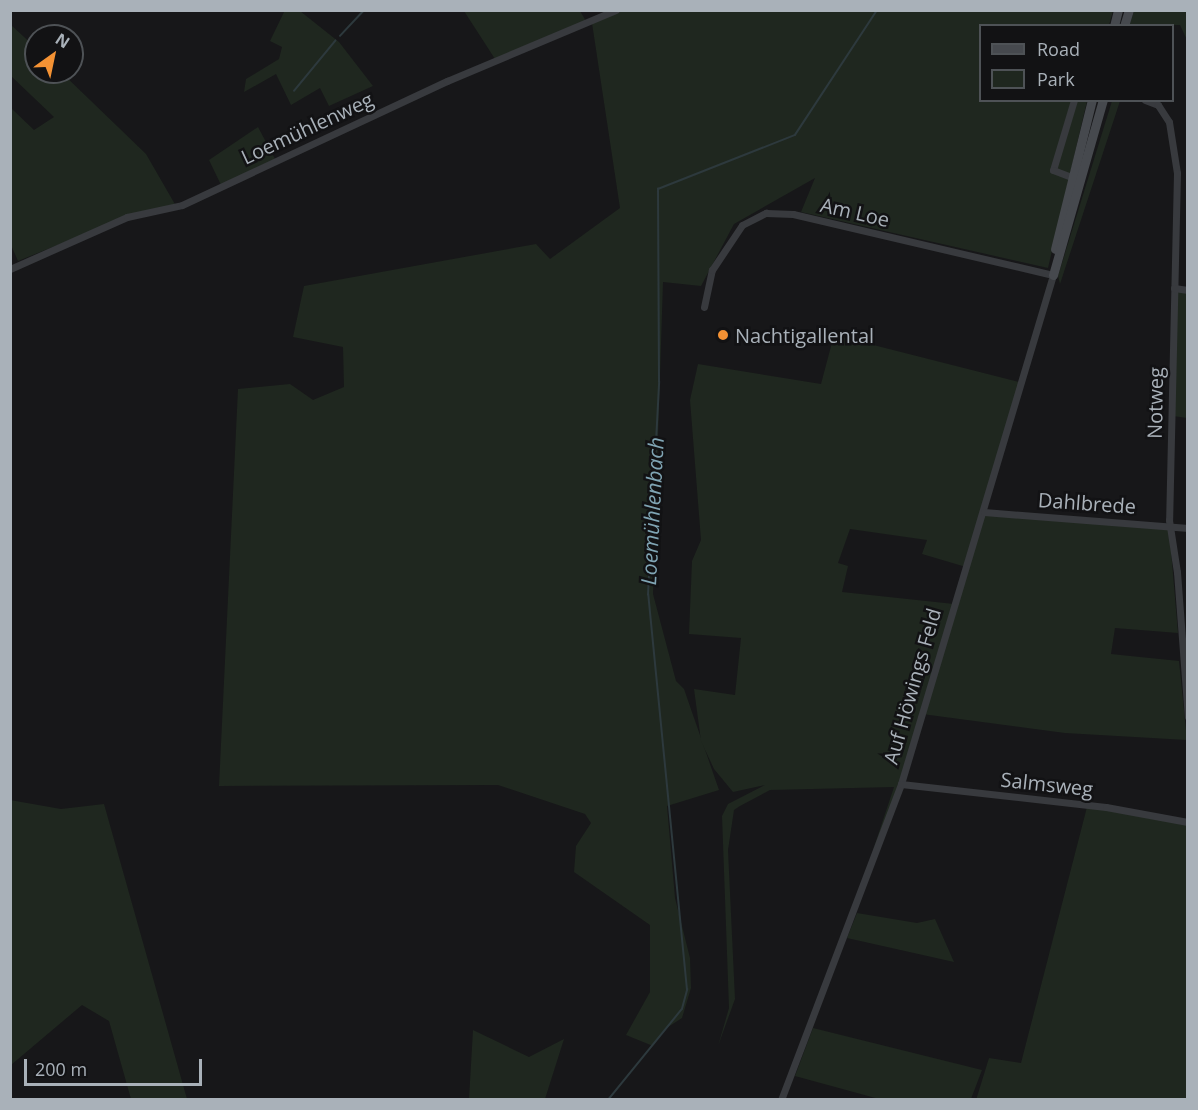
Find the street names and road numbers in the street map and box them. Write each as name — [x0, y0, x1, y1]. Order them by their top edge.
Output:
street label: Loemühlenweg — [237, 87, 377, 169]
street label: Am Loe — [818, 192, 892, 232]
street label: Notweg — [1142, 367, 1168, 439]
street label: Dahlbrede — [1037, 488, 1137, 518]
street label: Auf Höwings Feld — [878, 605, 946, 767]
street label: Salmsweg — [1000, 767, 1094, 801]

